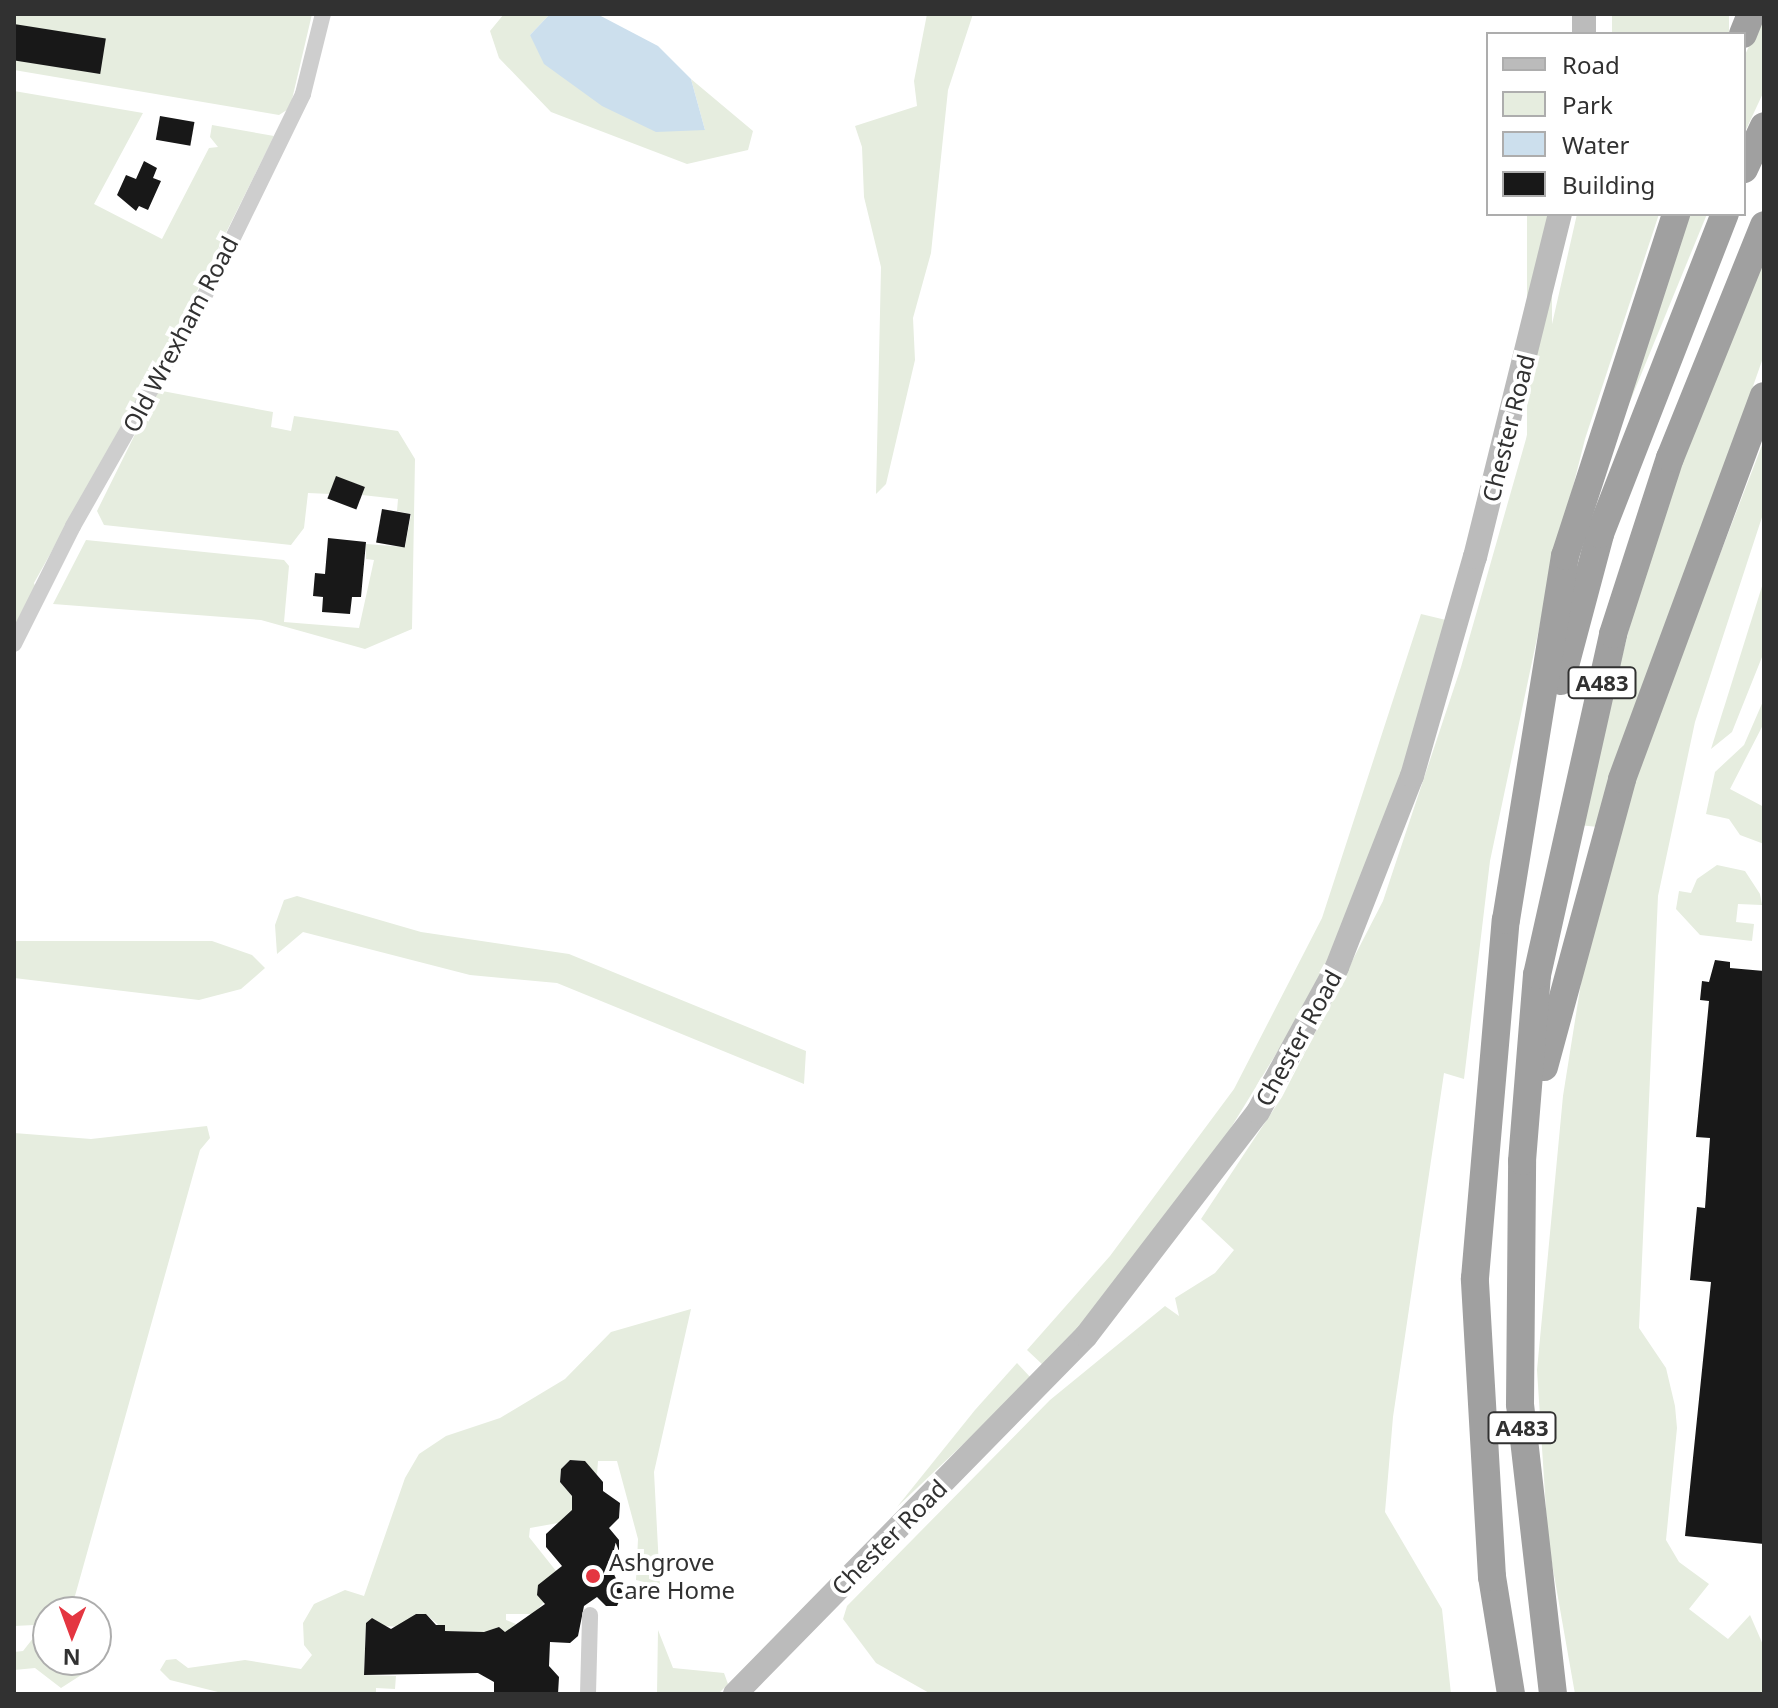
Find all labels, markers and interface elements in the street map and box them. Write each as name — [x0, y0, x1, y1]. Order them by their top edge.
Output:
legend — [1486, 32, 1746, 216]
text: Road — [1562, 48, 1620, 81]
text: Park — [1562, 88, 1613, 121]
text: Water — [1562, 128, 1629, 161]
text: Building — [1562, 168, 1655, 201]
street label: Old Wrexham Road — [116, 231, 244, 437]
street label: Chester Road — [1476, 351, 1540, 505]
road number: A483 — [1566, 665, 1638, 701]
street label: Chester Road — [1249, 965, 1347, 1111]
road number: A483 — [1486, 1410, 1558, 1446]
street label: Chester Road — [825, 1473, 953, 1601]
place label: Ashgrove Care Home — [609, 1548, 735, 1604]
marker: Ashgrove Care Home — [584, 1567, 602, 1585]
north arrow — [32, 1596, 112, 1676]
text: N — [62, 1643, 81, 1673]

